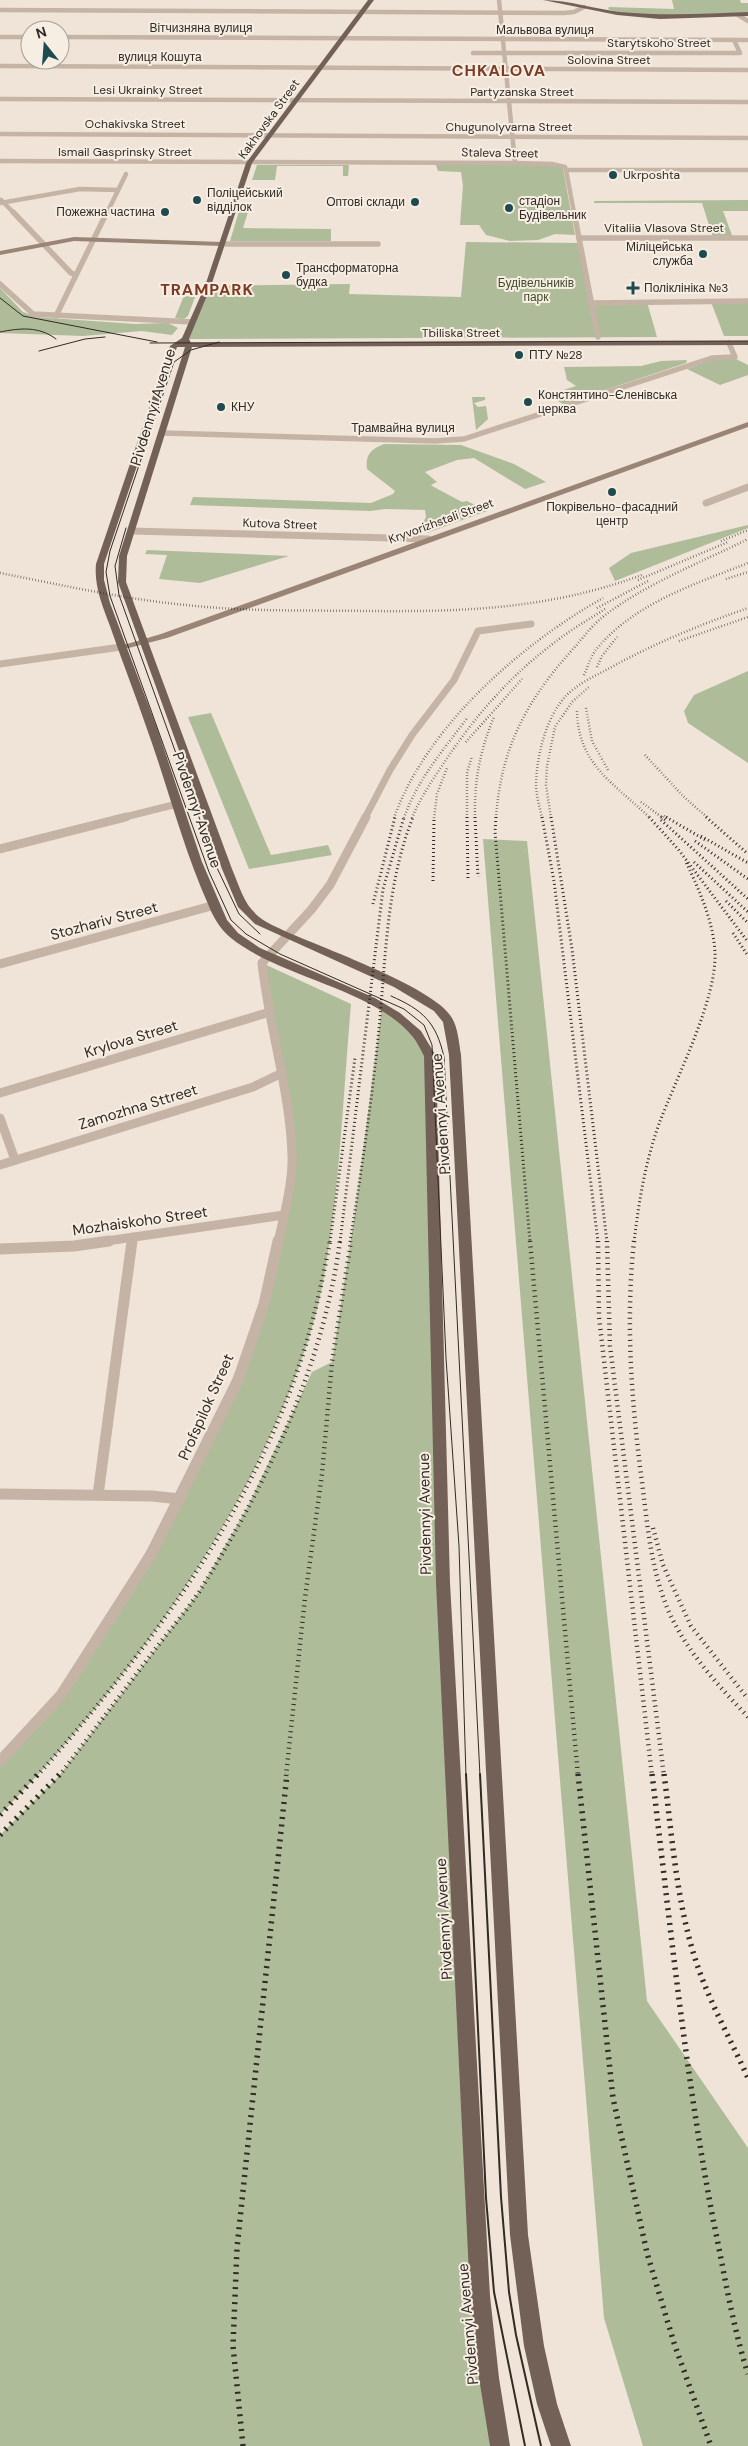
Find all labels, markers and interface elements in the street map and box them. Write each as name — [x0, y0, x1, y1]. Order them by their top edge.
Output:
north arrow — [20, 20, 70, 70]
street label: Вітчизняна вулиця — [149, 20, 253, 36]
text: N — [34, 22, 49, 43]
street label: Мальвова вулиця — [496, 22, 594, 38]
street label: Starytskoho Street — [607, 35, 711, 51]
street label: вулиця Кошута — [118, 49, 202, 65]
street label: Solovina Street — [567, 52, 651, 68]
district label: CHKALOVA — [452, 60, 546, 81]
street label: Kakhovska Street — [235, 76, 304, 162]
street label: Lesi Ukrainky Street — [93, 82, 203, 98]
street label: Partyzanska Street — [470, 84, 574, 100]
street label: Ochakivska Street — [85, 116, 185, 132]
street label: Chugunolyvarna Street — [446, 119, 573, 135]
street label: Ismail Gasprinsky Street — [58, 144, 192, 160]
street label: Staleva Street — [461, 144, 539, 162]
place label: Ukrposhta — [623, 167, 680, 183]
marker: Ukrposhta — [607, 169, 619, 181]
place label: Поліцейський відділок — [207, 185, 283, 215]
place label: стадіон Будівельник — [519, 193, 587, 223]
marker: Поліцейський відділок — [191, 194, 203, 206]
place label: Оптові склади — [326, 194, 405, 210]
marker: Оптові склади — [409, 196, 421, 208]
marker: стадіон Будівельник — [503, 202, 515, 214]
place label: Пожежна частина — [56, 204, 155, 220]
marker: Пожежна частина — [159, 206, 171, 218]
street label: Vitaliia Vlasova Street — [604, 220, 724, 236]
place label: Міліцейська служба — [626, 239, 693, 269]
marker: Міліцейська служба — [697, 248, 709, 260]
place label: Трансформаторна будка — [296, 260, 399, 290]
marker: Трансформаторна будка — [280, 269, 292, 281]
park label: Будівельників парк — [498, 275, 574, 305]
district label: TRAMPARK — [160, 279, 254, 300]
place label: Поліклініка №3 — [644, 280, 728, 296]
marker: Поліклініка №3 — [626, 281, 640, 295]
street label: Tbiliska Street — [422, 325, 501, 341]
street label: Pivdennyi Avenue — [126, 346, 180, 468]
place label: ПТУ №28 — [529, 347, 583, 363]
marker: ПТУ №28 — [513, 349, 525, 361]
place label: Констянтино-Єленівська церква — [538, 387, 678, 417]
marker: Констянтино-Єленівська церква — [522, 396, 534, 408]
place label: КНУ — [231, 399, 255, 415]
marker: КНУ — [215, 401, 227, 413]
street label: Трамвайна вулиця — [351, 420, 455, 436]
marker: Покрівельно-фасадний центр — [606, 486, 618, 498]
street label: Kryvorizhstali Street — [386, 494, 496, 547]
place label: Покрівельно-фасадний центр — [546, 499, 678, 529]
street label: Kutova Street — [242, 515, 318, 533]
street label: Pivdennyi Avenue — [168, 749, 226, 871]
street label: Stozhariv Street — [48, 897, 160, 945]
street label: Krylova Street — [82, 1015, 180, 1063]
street label: Pivdennyi Avenue — [427, 1053, 455, 1175]
street label: Zamozhna Sttreet — [76, 1079, 200, 1135]
street label: Mozhaiskoho Street — [71, 1202, 209, 1240]
street label: Profspilok Street — [174, 1351, 238, 1463]
street label: Pivdennyi Avenue — [414, 1453, 436, 1575]
street label: Pivdennyi Avenue — [431, 1858, 457, 1980]
street label: Pivdennyi Avenue — [453, 2263, 483, 2385]

